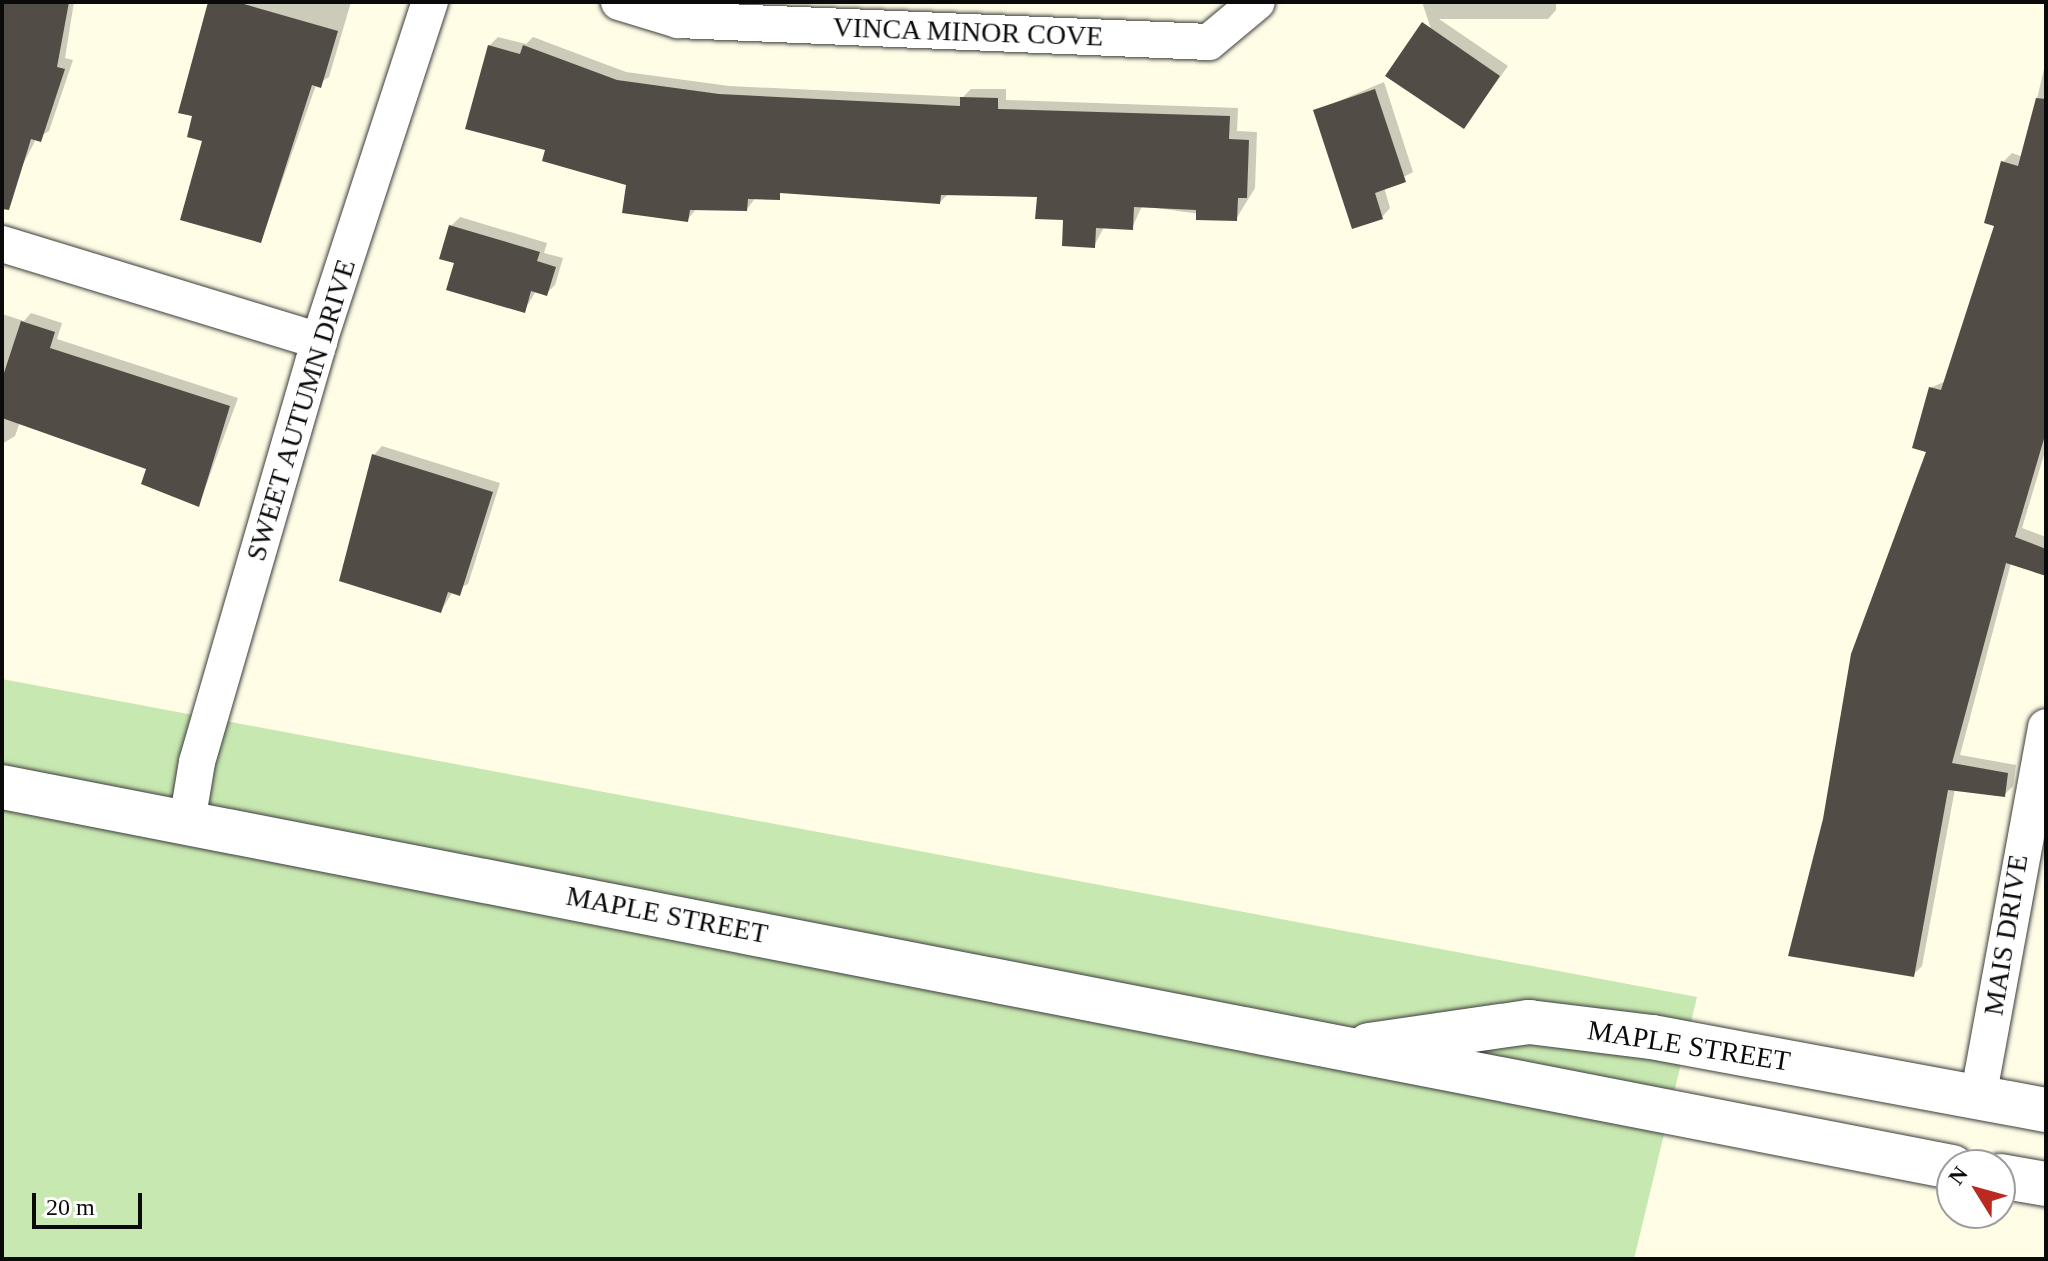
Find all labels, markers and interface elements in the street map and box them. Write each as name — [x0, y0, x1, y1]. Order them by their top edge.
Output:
street label: VINCA MINOR COVE — [831, 10, 1105, 54]
street label: SWEET AUTUMN DRIVE — [239, 254, 363, 566]
street label: MAIS DRIVE — [1977, 852, 2035, 1018]
street label: MAPLE STREET — [563, 879, 771, 951]
street label: MAPLE STREET — [1585, 1013, 1793, 1079]
north arrow — [1936, 1149, 2016, 1229]
text: N — [1943, 1162, 1973, 1189]
scale bar — [36, 1177, 146, 1227]
text: 20 m — [46, 1194, 95, 1220]

